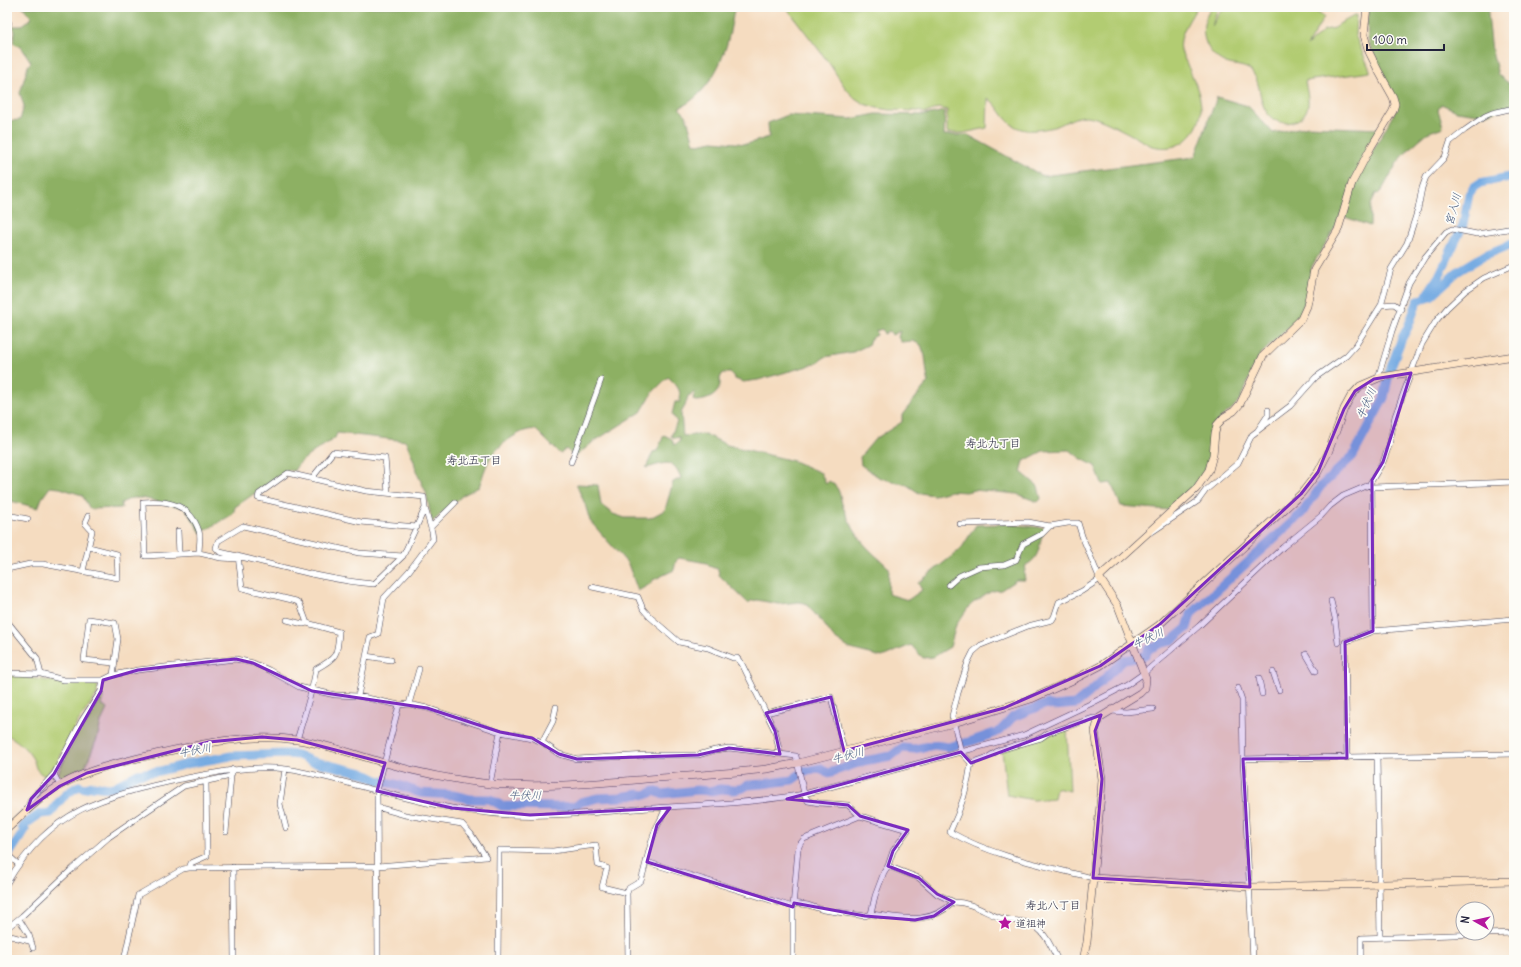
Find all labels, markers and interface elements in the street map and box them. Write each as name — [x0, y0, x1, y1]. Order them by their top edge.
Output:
scale bar — [1367, 26, 1444, 52]
text: 100 m — [1373, 32, 1407, 47]
water label: 宮入川 — [1442, 191, 1464, 227]
water label: 牛伏川 — [1353, 385, 1379, 421]
district label: 寿北九丁目 — [966, 436, 1021, 450]
district label: 寿北五丁目 — [447, 453, 502, 467]
water label: 牛伏川 — [1130, 625, 1166, 651]
water label: 牛伏川 — [177, 740, 213, 760]
water label: 牛伏川 — [830, 744, 866, 766]
one-way arrow — [34, 788, 41, 796]
water label: 牛伏川 — [508, 788, 542, 802]
district label: 寿北八丁目 — [1026, 898, 1081, 912]
north arrow — [1455, 901, 1495, 941]
place icon: 道祖神 — [997, 915, 1013, 931]
text: N — [1458, 915, 1473, 924]
place label: 道祖神 — [1016, 917, 1046, 930]

